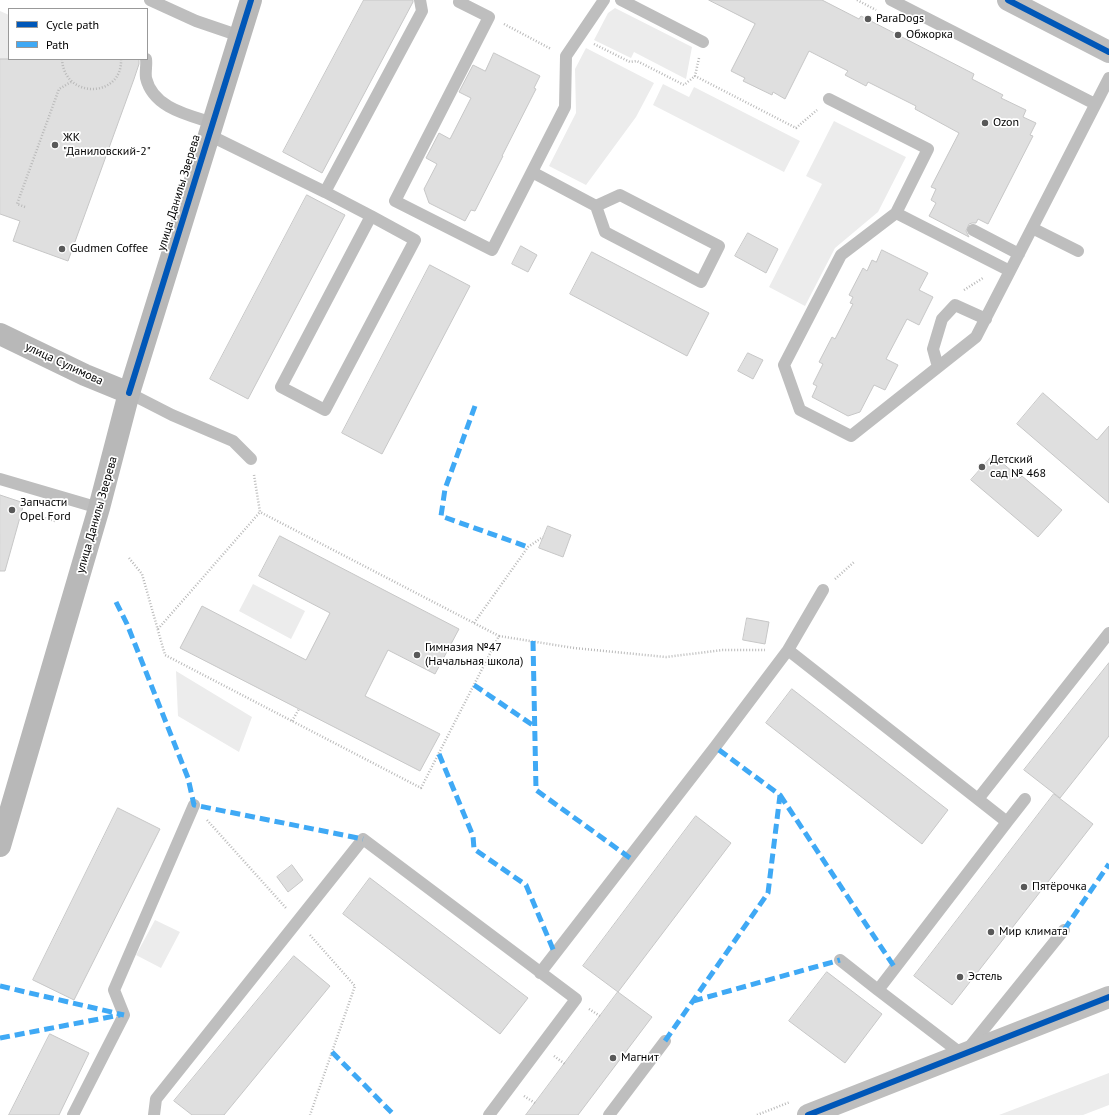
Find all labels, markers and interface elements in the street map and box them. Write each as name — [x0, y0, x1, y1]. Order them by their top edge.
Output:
legend — [8, 8, 148, 60]
place label: ParaDogs — [876, 12, 924, 26]
marker: ParaDogs — [863, 14, 873, 24]
text: Cycle path — [46, 17, 99, 32]
place label: Обжорка — [906, 28, 953, 42]
marker: Обжорка — [893, 30, 903, 40]
text: Path — [46, 37, 69, 52]
place label: Ozon — [993, 116, 1019, 130]
marker: Ozon — [980, 118, 990, 128]
place label: ЖК "Даниловский-2" — [63, 131, 151, 159]
street label: улица Данилы Зверева — [154, 133, 204, 253]
marker: ЖК "Даниловский-2" — [50, 140, 60, 150]
place label: Gudmen Coffee — [70, 242, 148, 256]
marker: Gudmen Coffee — [57, 244, 67, 254]
street label: улица Сулимова — [23, 340, 105, 388]
place label: Детский сад № 468 — [990, 453, 1046, 481]
street label: улица Данилы Зверева — [73, 455, 121, 575]
marker: Детский сад № 468 — [977, 462, 987, 472]
place label: Запчасти Opel Ford — [20, 496, 71, 524]
marker: Запчасти Opel Ford — [7, 505, 17, 515]
place label: Гимназия №47 (Начальная школа) — [425, 641, 523, 669]
marker: Гимназия №47 (Начальная школа) — [412, 650, 422, 660]
place label: Пятёрочка — [1032, 880, 1087, 894]
marker: Пятёрочка — [1019, 882, 1029, 892]
place label: Мир климата — [999, 925, 1068, 939]
marker: Мир климата — [986, 927, 996, 937]
place label: Эстель — [968, 970, 1002, 984]
marker: Эстель — [955, 972, 965, 982]
place label: Магнит — [621, 1051, 659, 1065]
marker: Магнит — [608, 1053, 618, 1063]

